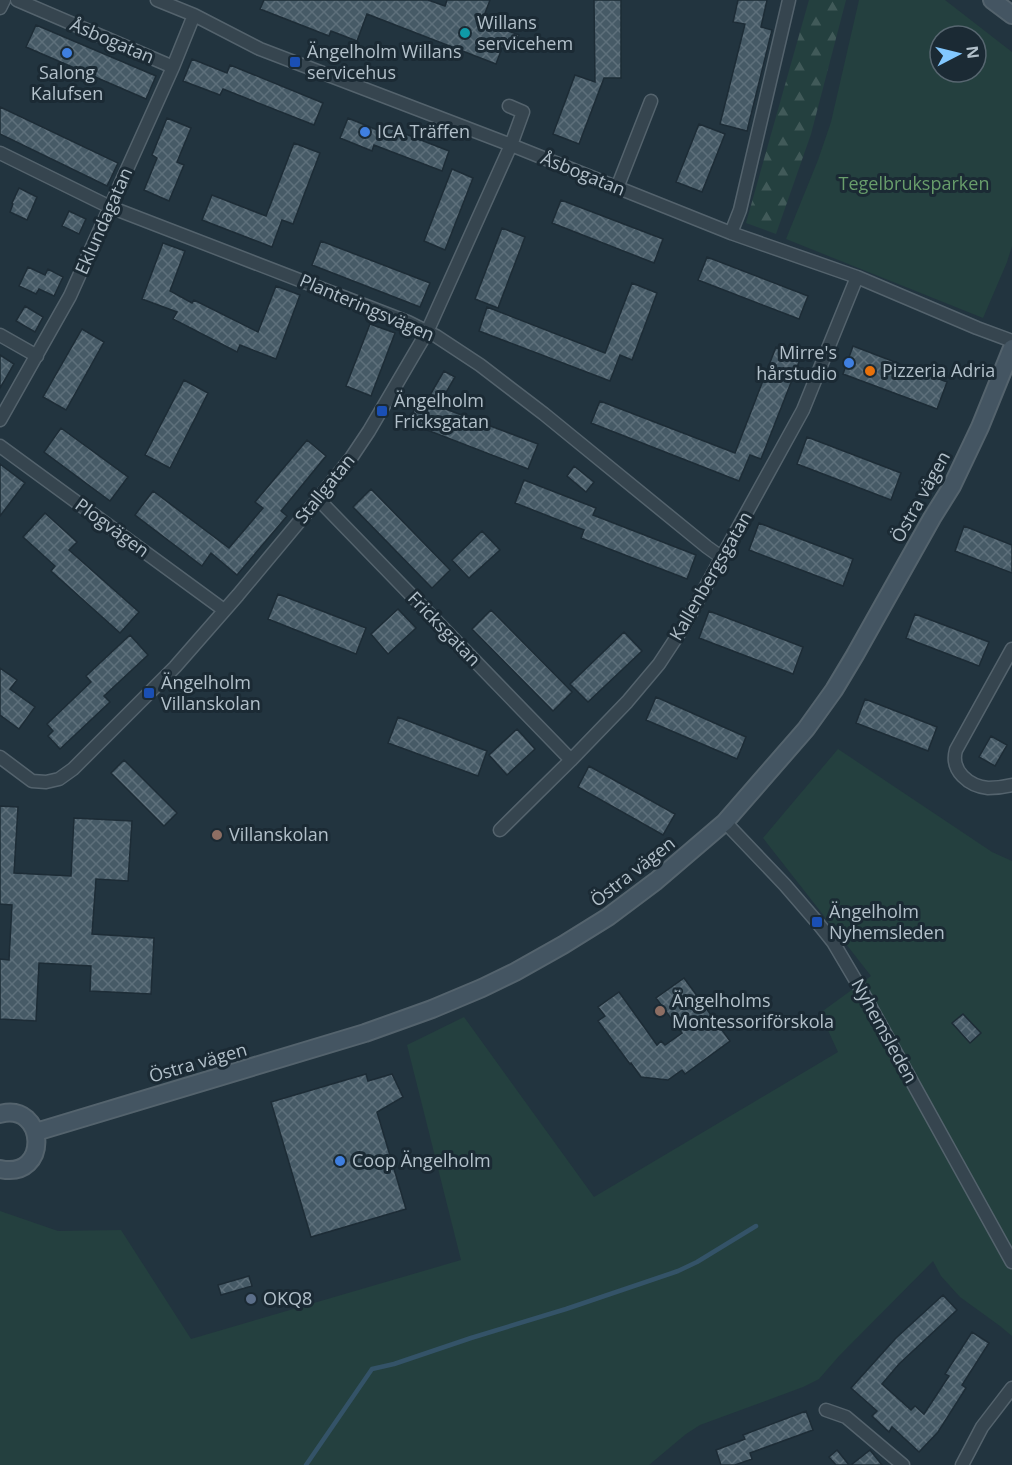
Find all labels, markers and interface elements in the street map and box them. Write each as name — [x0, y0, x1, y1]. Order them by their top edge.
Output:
place label: Willans servicehem — [477, 10, 573, 55]
street label: Åsbogatan — [67, 12, 158, 69]
north arrow — [928, 24, 988, 84]
marker: Willans servicehem — [458, 26, 472, 40]
place label: Ängelholm Willans servicehus — [307, 39, 461, 84]
text: N — [961, 44, 985, 60]
marker: Salong Kalufsen — [60, 46, 74, 60]
marker: Ängelholm Willans servicehus — [288, 55, 302, 69]
place label: Salong Kalufsen — [31, 60, 103, 105]
place label: ICA Träffen — [377, 119, 470, 143]
marker: ICA Träffen — [358, 125, 372, 139]
street label: Åsbogatan — [538, 145, 629, 201]
street label: Eklundagatan — [69, 163, 137, 278]
park label: Tegelbruksparken — [839, 171, 989, 195]
street label: Planteringsvägen — [296, 268, 438, 346]
place label: Mirre's hårstudio — [756, 340, 837, 385]
marker: Mirre's hårstudio — [842, 356, 856, 370]
place label: Pizzeria Adria — [882, 358, 995, 382]
marker: Pizzeria Adria — [863, 364, 877, 378]
place label: Ängelholm Fricksgatan — [394, 388, 489, 433]
marker: Ängelholm Fricksgatan — [375, 404, 389, 418]
street label: Östra vägen — [885, 447, 955, 546]
street label: Stallgatan — [289, 449, 360, 528]
street label: Plogvägen — [71, 492, 154, 562]
street label: Kallenbergsgatan — [663, 507, 757, 644]
street label: Fricksgatan — [403, 586, 486, 671]
place label: Ängelholm Villanskolan — [161, 670, 261, 715]
marker: Ängelholm Villanskolan — [142, 686, 156, 700]
place label: Villanskolan — [229, 822, 329, 846]
marker: Villanskolan — [210, 828, 224, 842]
street label: Östra vägen — [585, 831, 680, 912]
place label: Ängelholm Nyhemsleden — [829, 899, 945, 944]
marker: Ängelholm Nyhemsleden — [810, 915, 824, 929]
street label: Nyhemsleden — [846, 974, 923, 1087]
place label: Ängelholms Montessoriförskola — [672, 988, 834, 1033]
marker: Ängelholms Montessoriförskola — [653, 1004, 667, 1018]
street label: Östra vägen — [146, 1037, 250, 1087]
place label: Coop Ängelholm — [352, 1148, 491, 1172]
marker: Coop Ängelholm — [333, 1154, 347, 1168]
place label: OKQ8 — [263, 1286, 312, 1310]
marker: OKQ8 — [244, 1292, 258, 1306]

